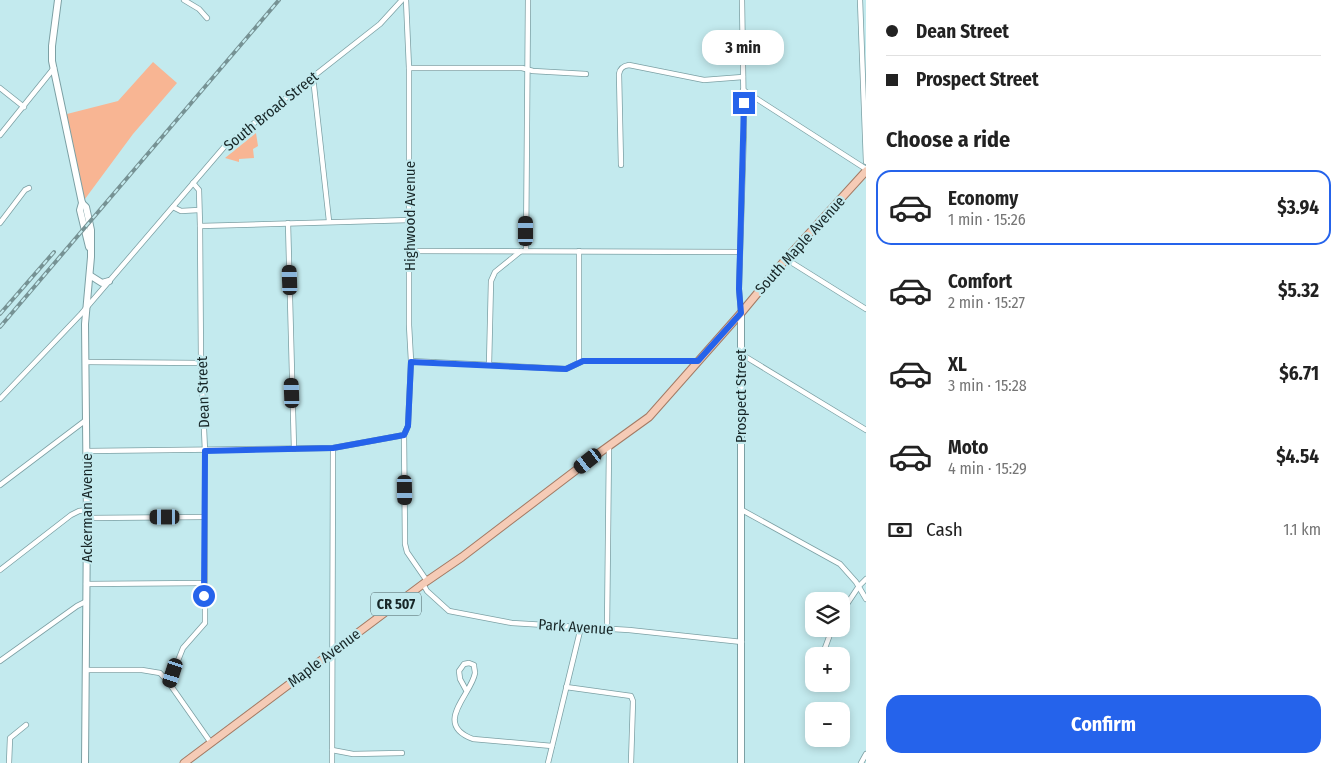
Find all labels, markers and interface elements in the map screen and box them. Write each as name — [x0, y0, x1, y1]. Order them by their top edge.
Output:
text: Dean Street — [916, 20, 1009, 43]
callout: 3 min — [703, 31, 785, 66]
text: 3 min — [725, 38, 761, 57]
street label: South Broad Street — [220, 67, 322, 155]
text: Prospect Street — [916, 68, 1039, 91]
route end — [733, 92, 755, 114]
text: Choose a ride — [886, 126, 1010, 153]
street label: Highwood Avenue — [401, 161, 419, 271]
icon: car — [888, 185, 933, 230]
text: Economy — [948, 187, 1018, 210]
street label: South Maple Avenue — [751, 192, 849, 298]
text: $3.94 — [1277, 196, 1319, 219]
text: 1 min · 15:26 — [948, 210, 1026, 229]
car — [518, 216, 533, 246]
car — [281, 265, 298, 295]
icon: car — [888, 268, 933, 313]
text: Comfort — [948, 270, 1012, 293]
text: $5.32 — [1278, 279, 1319, 302]
text: 2 min · 15:27 — [948, 293, 1025, 312]
street label: Prospect Street — [732, 349, 750, 443]
icon: car — [888, 351, 933, 396]
text: XL — [948, 353, 967, 376]
street label: Dean Street — [193, 356, 213, 428]
text: $6.71 — [1279, 362, 1319, 385]
text: 3 min · 15:28 — [948, 376, 1027, 395]
car — [283, 378, 300, 408]
icon: car — [888, 434, 933, 479]
text: Moto — [948, 436, 988, 459]
text: $4.54 — [1276, 445, 1319, 468]
car — [571, 446, 604, 476]
street label: Ackerman Avenue — [78, 453, 96, 563]
text: 4 min · 15:29 — [948, 459, 1027, 478]
car — [397, 475, 412, 505]
car — [150, 510, 180, 525]
icon: cash — [886, 516, 914, 544]
text: Cash — [926, 518, 963, 541]
text: 1.1 km — [1283, 520, 1321, 539]
route start — [193, 585, 215, 607]
road number: CR 507 — [371, 592, 421, 616]
map controls — [805, 592, 850, 747]
button: layers — [805, 592, 850, 637]
street label: Park Avenue — [538, 615, 614, 639]
street label: Maple Avenue — [284, 625, 364, 691]
button: + — [805, 647, 850, 692]
car — [161, 656, 184, 690]
button: Confirm — [886, 695, 1321, 753]
button: − — [805, 702, 850, 747]

